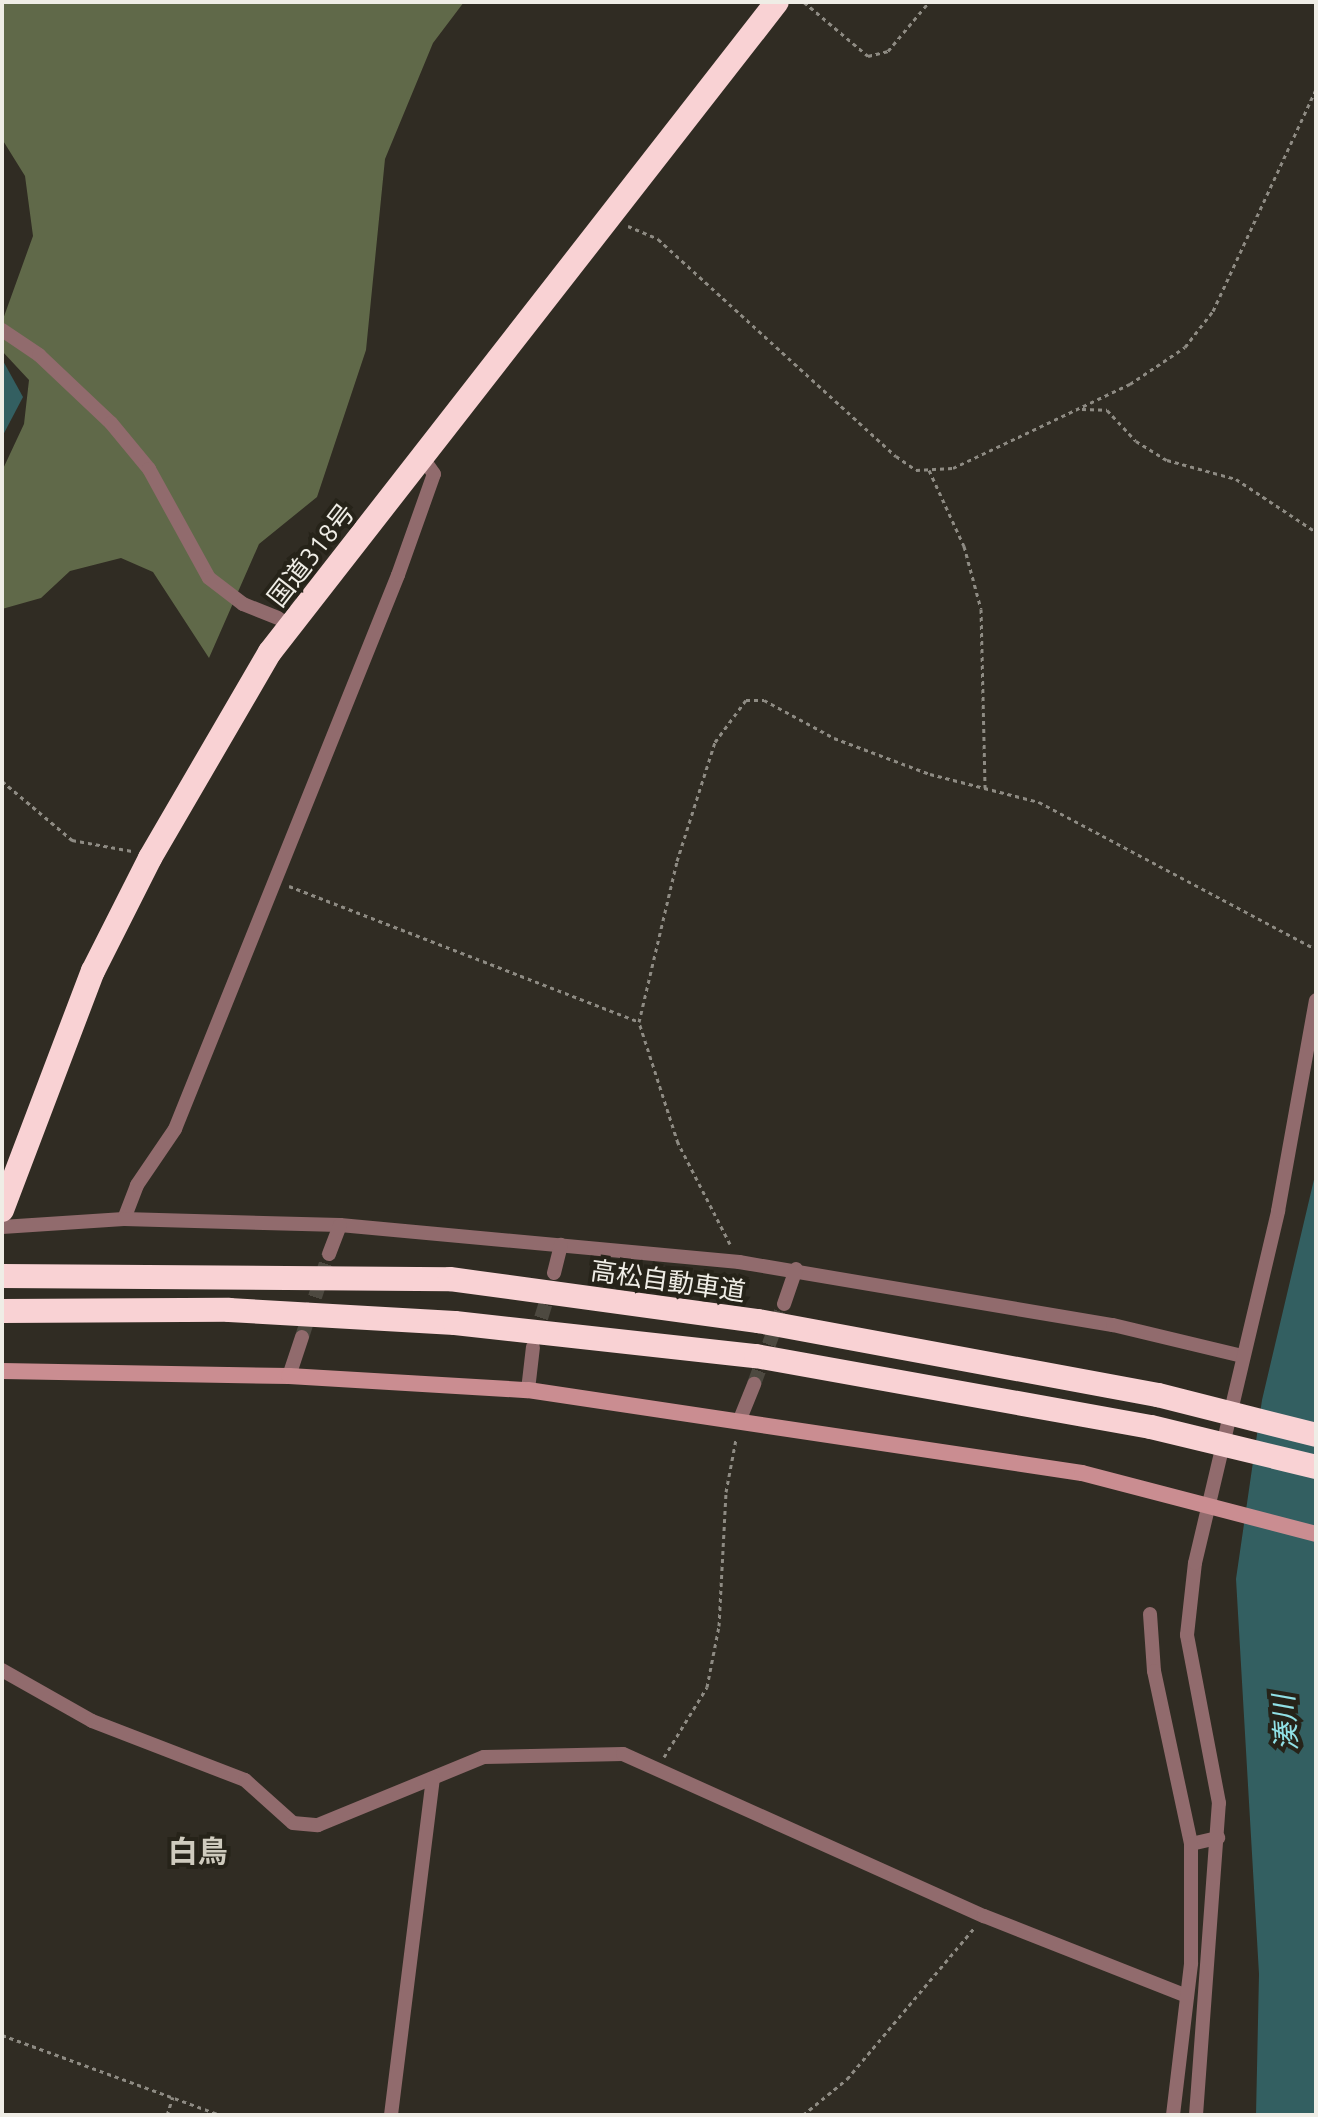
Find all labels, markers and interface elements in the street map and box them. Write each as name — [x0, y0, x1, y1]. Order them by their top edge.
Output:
street label: 国道318号 — [261, 497, 361, 613]
street label: 高松自動車道 — [589, 1255, 747, 1307]
water label: 湊川 — [1266, 1694, 1304, 1752]
district label: 白鳥 — [168, 1833, 228, 1869]

